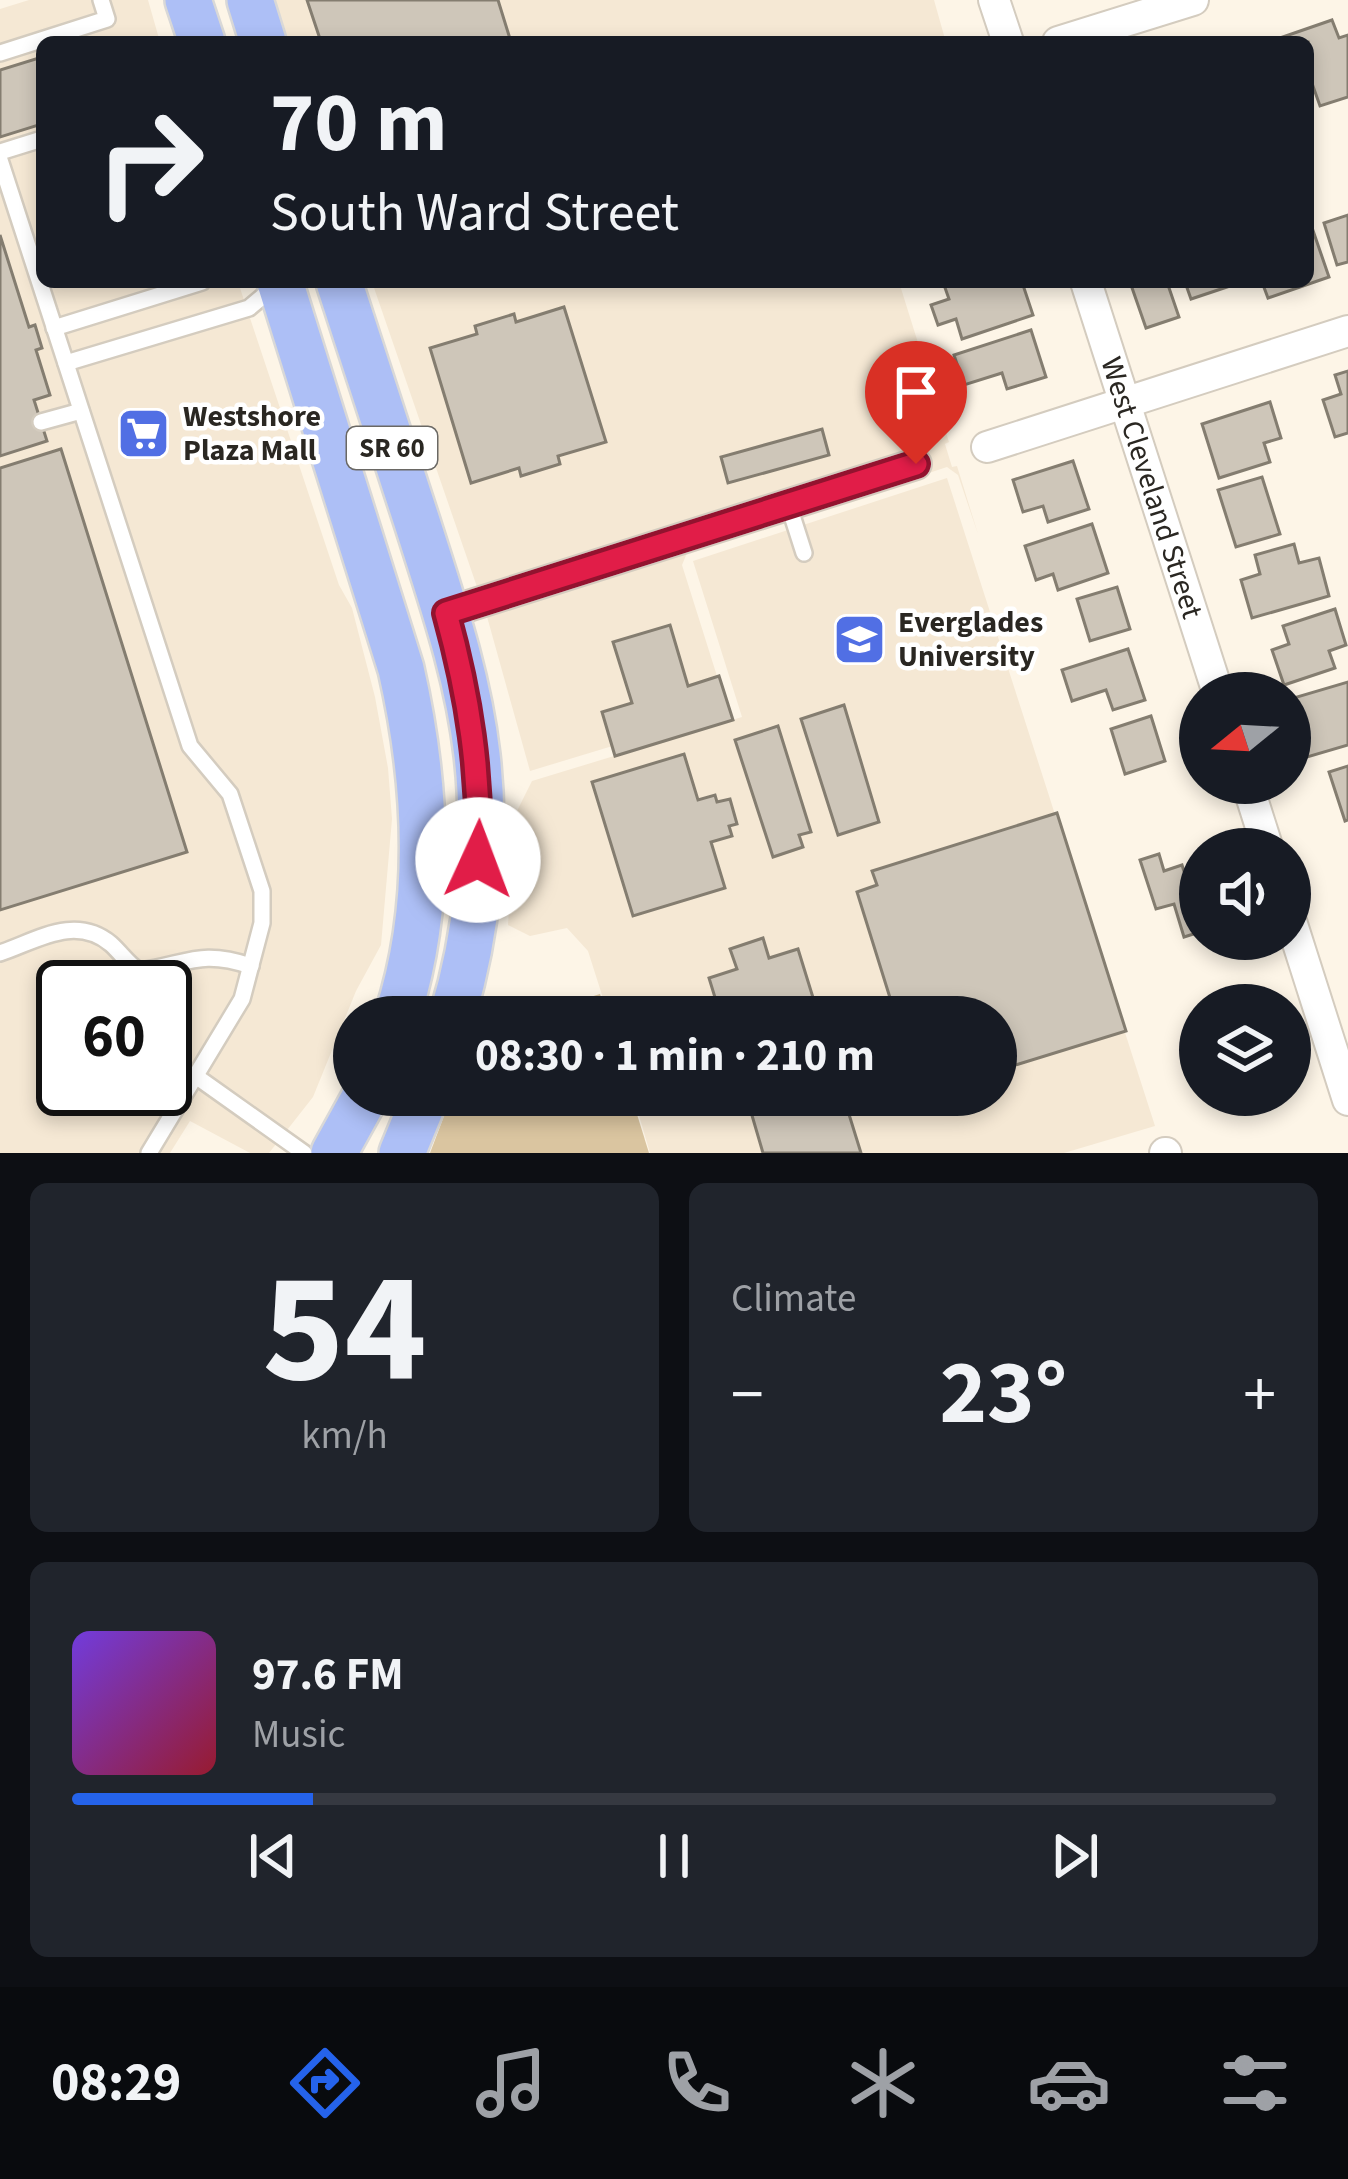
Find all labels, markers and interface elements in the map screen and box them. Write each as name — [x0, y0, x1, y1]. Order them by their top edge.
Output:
text: 70 m — [270, 64, 448, 184]
icon: right — [72, 84, 228, 240]
text: South Ward Street — [270, 175, 679, 252]
pin — [865, 341, 967, 464]
street label: West Cleveland Street — [1089, 352, 1214, 624]
icon: arrive — [883, 359, 949, 425]
place label: Westshore Plaza Mall — [183, 395, 321, 472]
supermarket icon: Westshore Plaza Mall — [116, 405, 172, 461]
road number: SR 60 — [347, 427, 437, 469]
place label: Everglades University — [898, 601, 1043, 678]
school or university icon: Everglades University — [831, 611, 887, 667]
north arrow — [1179, 672, 1311, 804]
map controls — [1179, 672, 1311, 1116]
position arrow — [415, 797, 541, 923]
button: sound — [1179, 828, 1311, 960]
speed limit sign: 60 — [36, 960, 192, 1116]
button: layers — [1179, 984, 1311, 1116]
text: 08:30 · 1 min · 210 m — [475, 1024, 875, 1088]
text: 54 — [262, 1219, 427, 1441]
text: Climate — [731, 1271, 856, 1327]
text: 23° — [940, 1330, 1067, 1458]
text: − — [731, 1348, 764, 1442]
text: + — [1243, 1348, 1276, 1442]
text: km/h — [301, 1408, 388, 1464]
text: 97.6 FM — [252, 1643, 404, 1707]
text: Music — [252, 1707, 345, 1763]
icon: previous — [240, 1823, 306, 1889]
icon: pause — [641, 1823, 707, 1889]
icon: next — [1042, 1823, 1108, 1889]
icon: directions — [283, 2041, 367, 2125]
icon: music — [469, 2041, 553, 2125]
icon: phone — [655, 2041, 739, 2125]
icon: climate — [841, 2041, 925, 2125]
icon: car — [1027, 2041, 1111, 2125]
icon: filters — [1213, 2041, 1297, 2125]
text: 08:29 — [51, 2045, 181, 2122]

